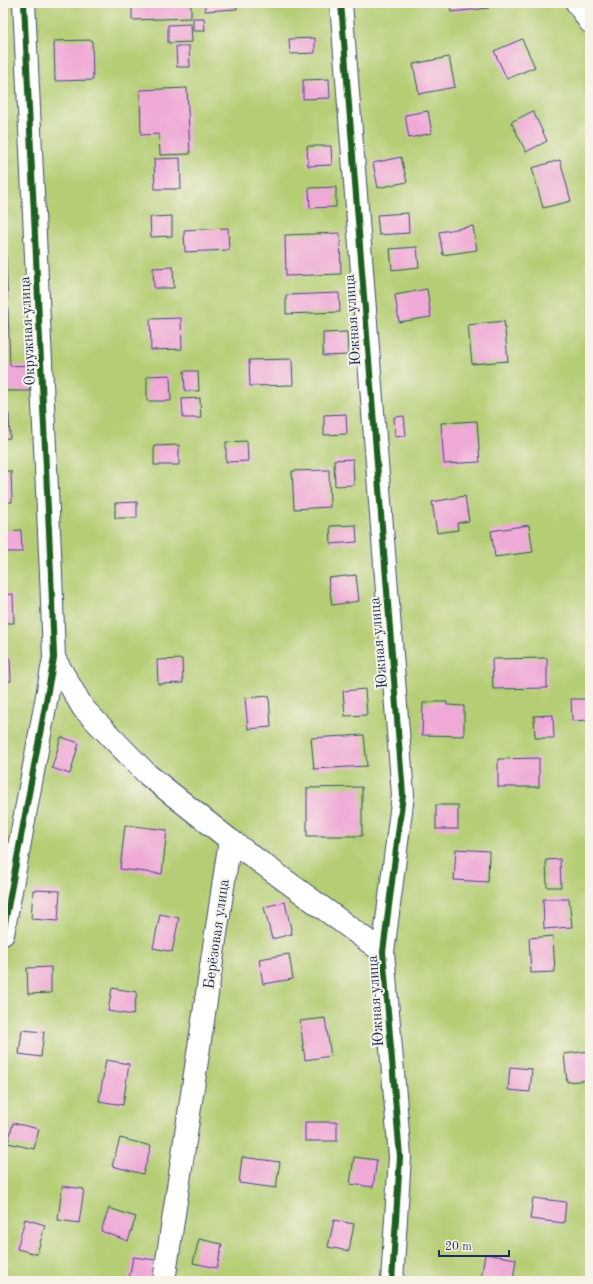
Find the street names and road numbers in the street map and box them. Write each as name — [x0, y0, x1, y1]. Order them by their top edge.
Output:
street label: Южная улица — [343, 273, 364, 366]
street label: Окружная улица — [18, 275, 39, 386]
street label: Южная улица — [368, 596, 391, 689]
street label: Берёзовая улица — [202, 878, 233, 990]
street label: Южная улица — [366, 954, 387, 1047]

